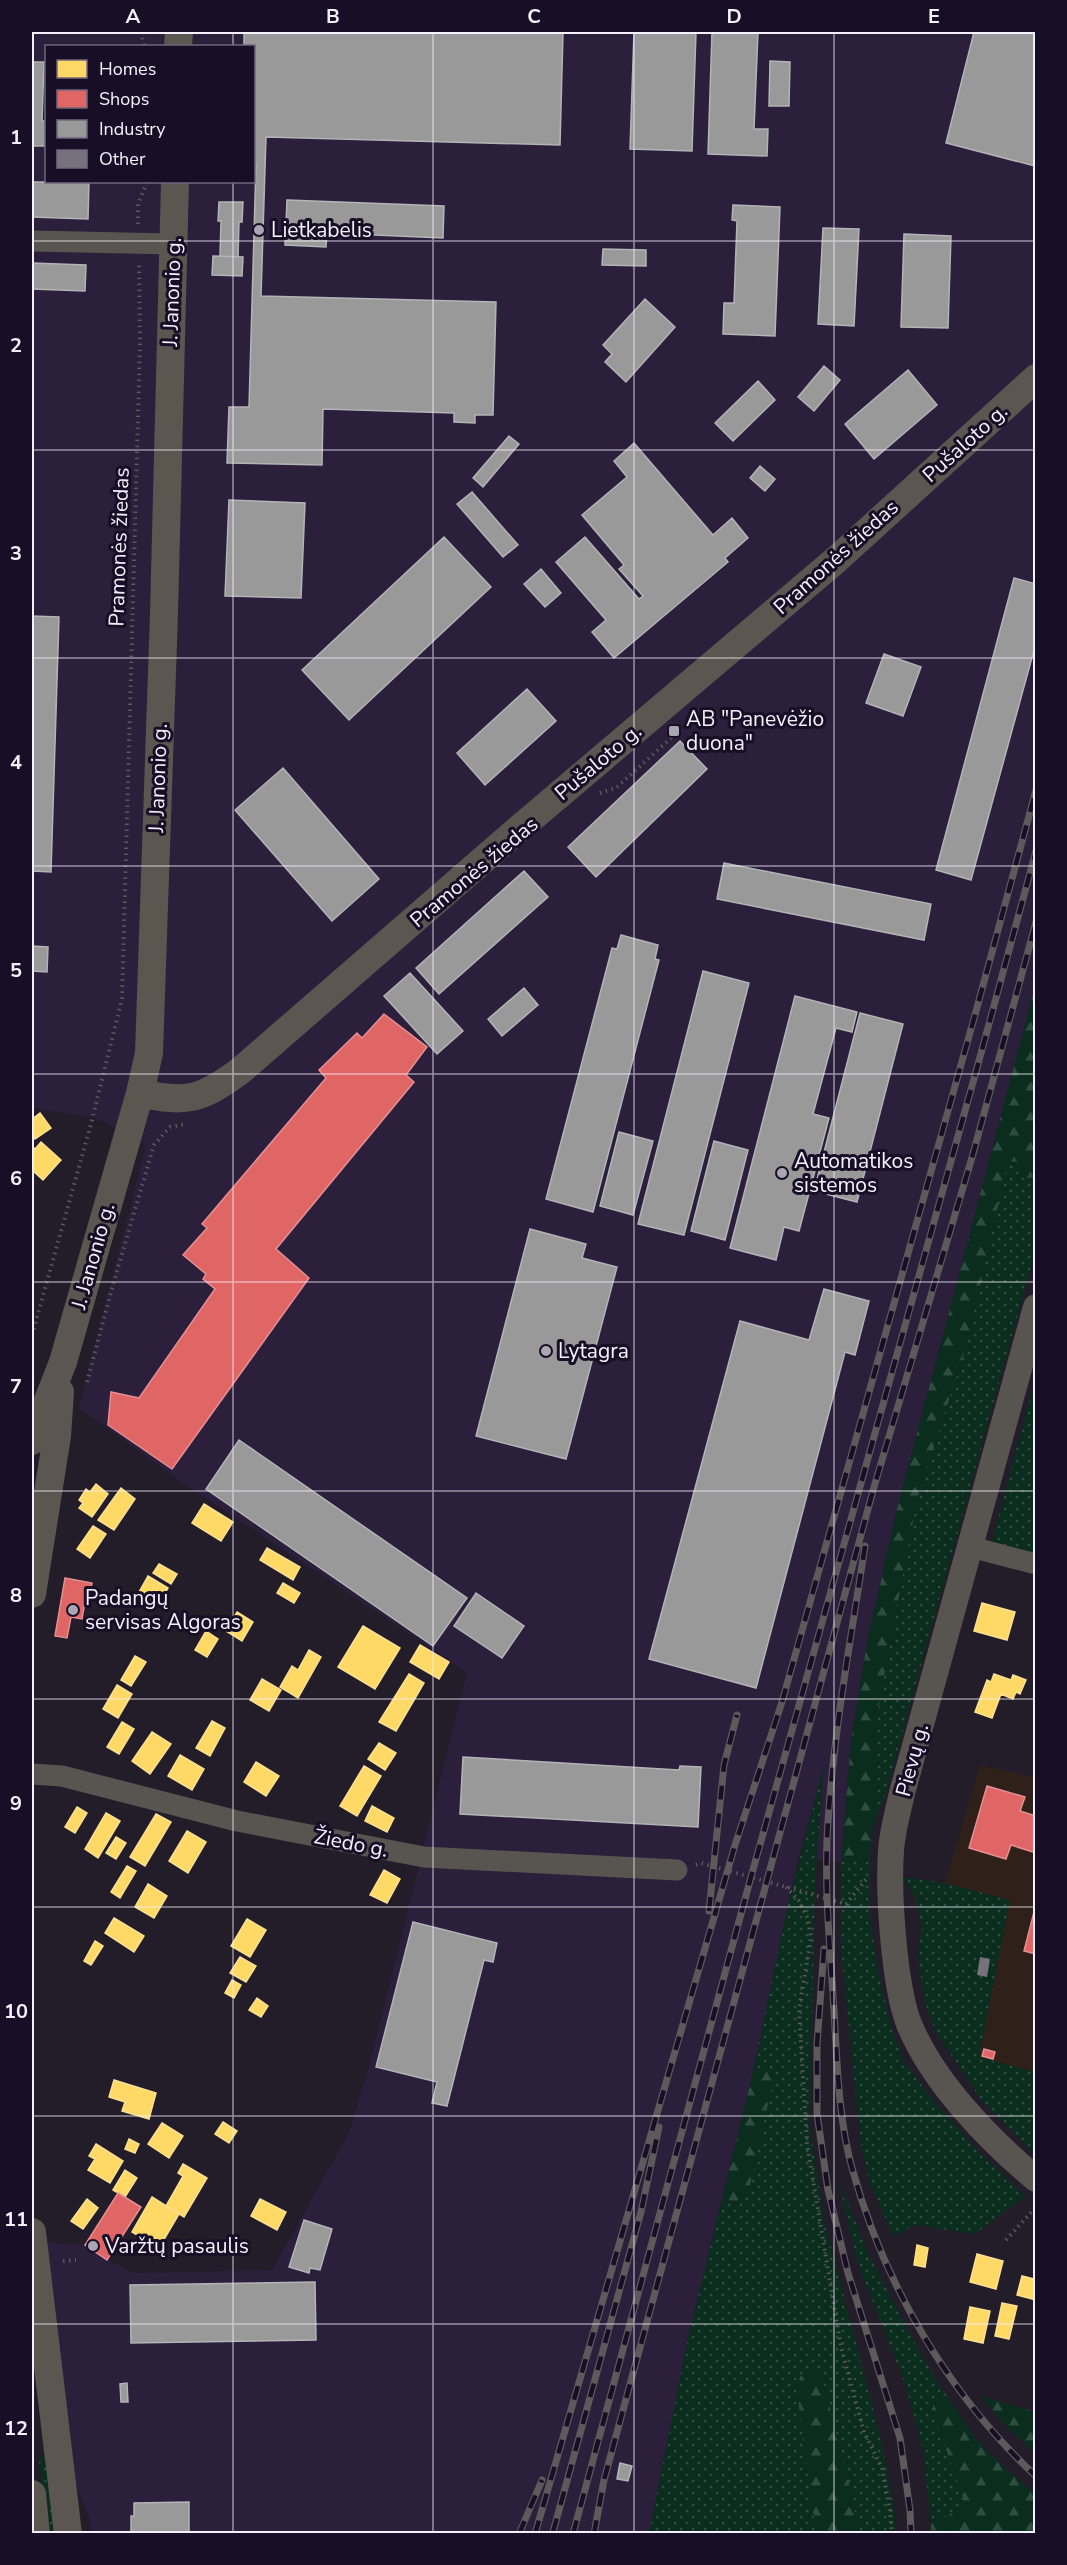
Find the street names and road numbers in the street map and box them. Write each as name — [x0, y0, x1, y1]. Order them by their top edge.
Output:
street label: J. Janonio g. — [156, 237, 188, 348]
street label: Pušaloto g. — [917, 397, 1013, 489]
street label: Pramonės žiedas — [102, 467, 136, 627]
street label: Pramonės žiedas — [768, 493, 904, 621]
street label: Pušaloto g. — [549, 717, 647, 807]
street label: J. Janonio g. — [142, 723, 174, 834]
street label: Pramonės žiedas — [404, 810, 544, 934]
street label: J. Janonio g. — [64, 1200, 122, 1313]
street label: Pievų g. — [889, 1720, 935, 1800]
street label: Žiedo g. — [312, 1822, 390, 1864]

